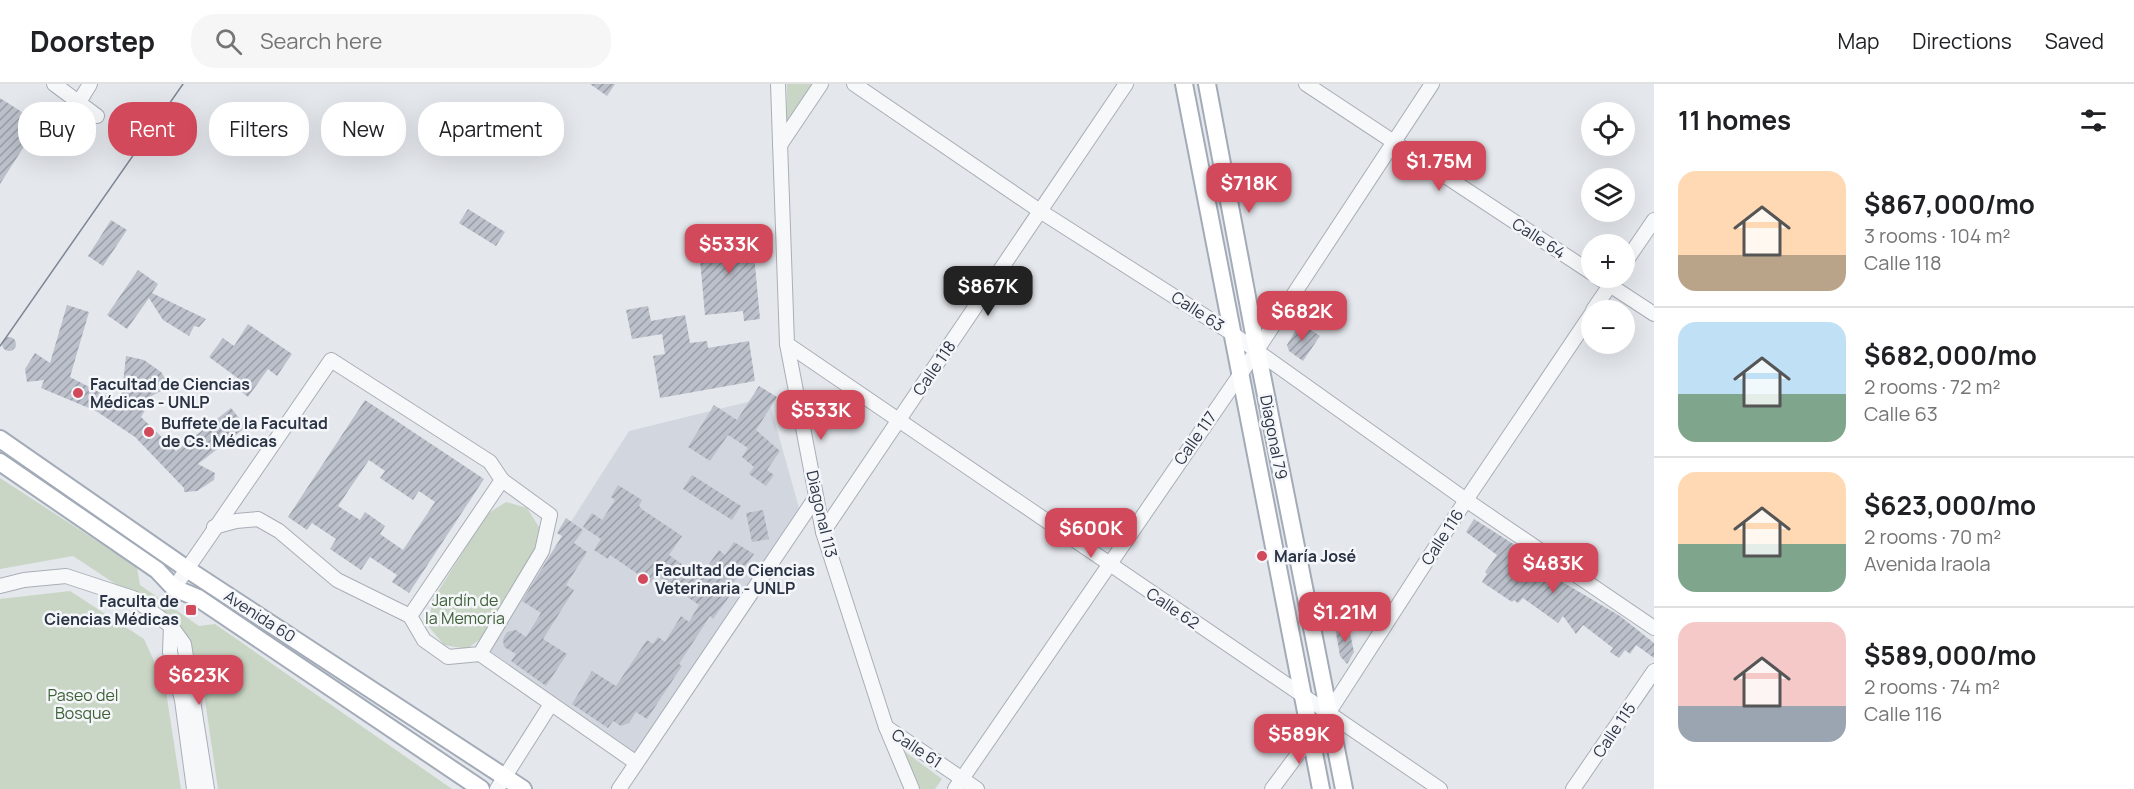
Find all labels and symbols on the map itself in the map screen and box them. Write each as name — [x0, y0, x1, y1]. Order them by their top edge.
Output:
pin: $1.75M — [1390, 141, 1488, 192]
pin: $718K — [1207, 163, 1291, 214]
street label: Calle 64 — [1508, 213, 1570, 263]
pin: $533K — [687, 224, 771, 275]
pin: $867K — [946, 266, 1030, 317]
street label: Calle 63 — [1167, 286, 1229, 336]
pin: $682K — [1260, 291, 1344, 342]
street label: Calle 118 — [908, 336, 960, 400]
place label: Facultad de Ciencias Médicas - UNLP — [90, 373, 250, 413]
marker: Facultad de Ciencias Médicas - UNLP — [71, 386, 85, 400]
pin: $533K — [779, 390, 863, 441]
street label: Diagonal 79 — [1255, 393, 1293, 481]
street label: Calle 117 — [1169, 407, 1221, 469]
place label: Buffete de la Facultad de Cs. Médicas — [161, 412, 328, 452]
marker: Buffete de la Facultad de Cs. Médicas — [142, 425, 156, 439]
street label: Diagonal 113 — [801, 468, 843, 560]
street label: Calle 116 — [1416, 505, 1468, 569]
pin: $600K — [1049, 508, 1133, 559]
pin: $483K — [1511, 543, 1595, 594]
place label: María José — [1274, 545, 1357, 567]
marker: María José — [1255, 549, 1269, 563]
place label: Facultad de Ciencias Veterinaria - UNLP — [655, 559, 815, 599]
marker: Facultad de Ciencias Veterinaria - UNLP — [636, 572, 650, 586]
street label: Calle 62 — [1142, 582, 1204, 634]
street label: Avenida 60 — [220, 585, 300, 647]
park label: Jardín de la Memoria — [425, 589, 505, 629]
place label: Faculta de Ciencias Médicas — [44, 590, 179, 630]
pin: $1.21M — [1296, 592, 1394, 643]
marker: Faculta de Ciencias Médicas — [184, 603, 198, 617]
pin: $623K — [157, 655, 241, 706]
park label: Paseo del Bosque — [47, 684, 119, 724]
street label: Calle 115 — [1588, 698, 1640, 762]
pin: $589K — [1257, 714, 1341, 765]
street label: Calle 61 — [888, 723, 946, 773]

